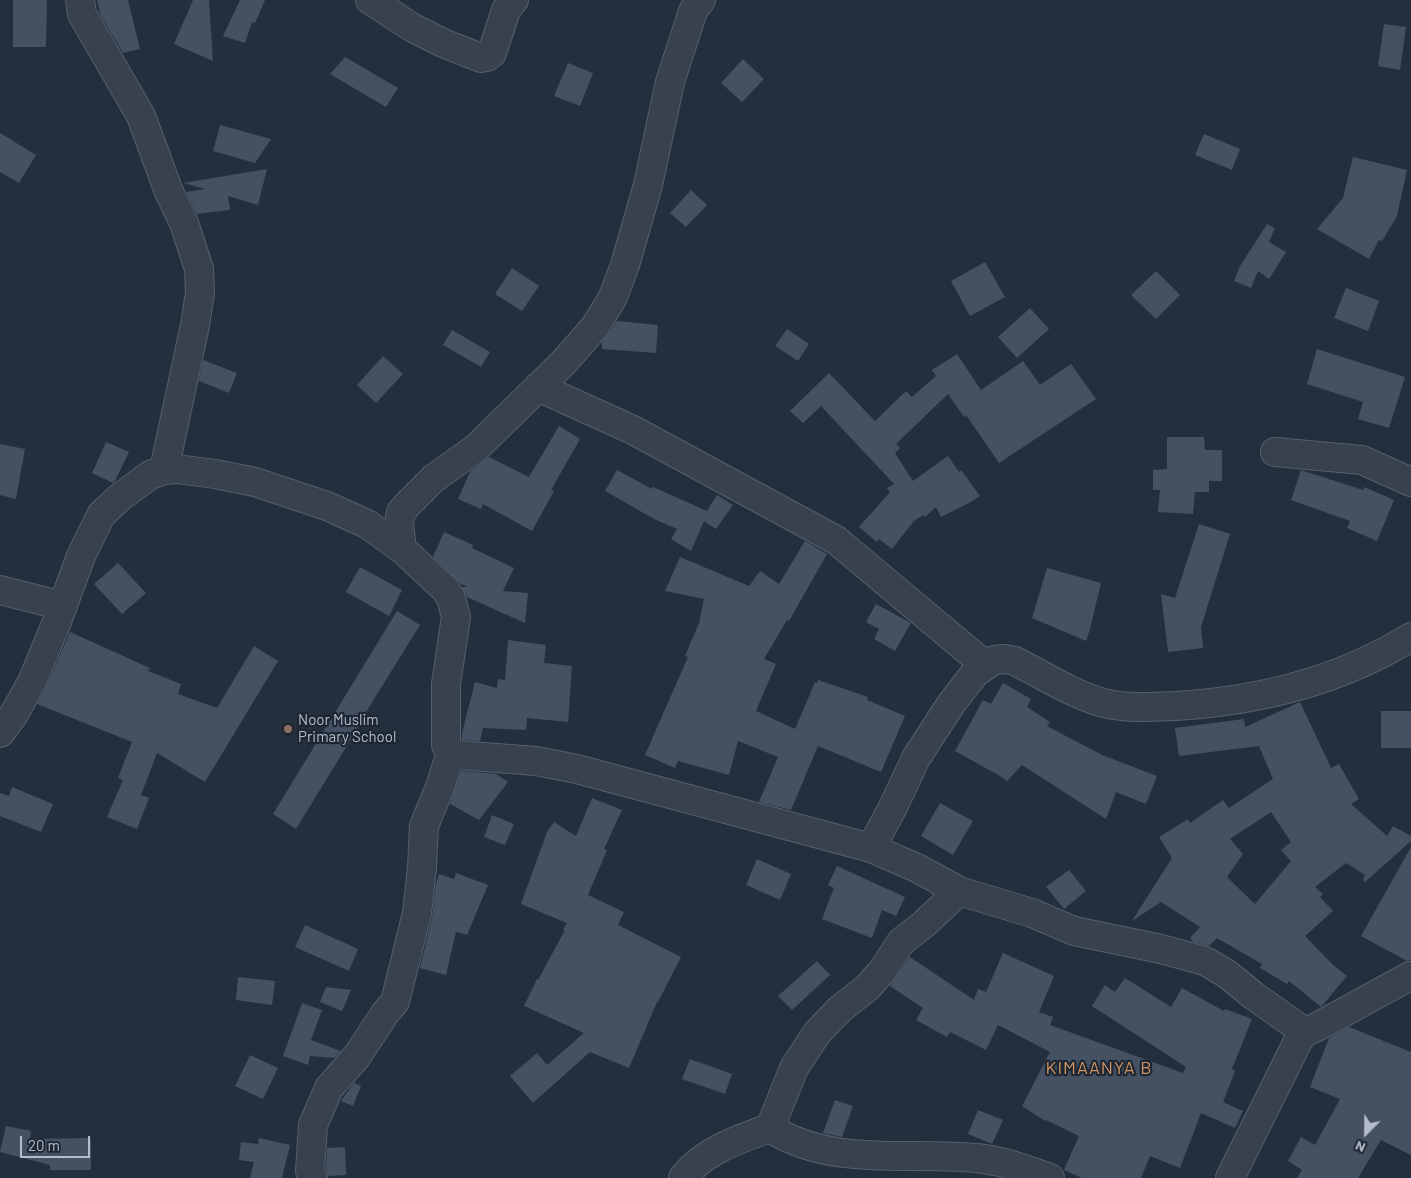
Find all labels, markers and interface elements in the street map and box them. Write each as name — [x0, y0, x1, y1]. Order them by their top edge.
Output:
place label: Noor Muslim Primary School — [298, 711, 396, 746]
marker: Noor Muslim Primary School — [282, 723, 294, 735]
district label: KIMAANYA B — [1044, 1057, 1154, 1079]
north arrow — [1341, 1108, 1391, 1158]
scale bar — [22, 1126, 92, 1158]
text: 20 m — [28, 1136, 60, 1154]
text: N — [1352, 1138, 1368, 1157]

